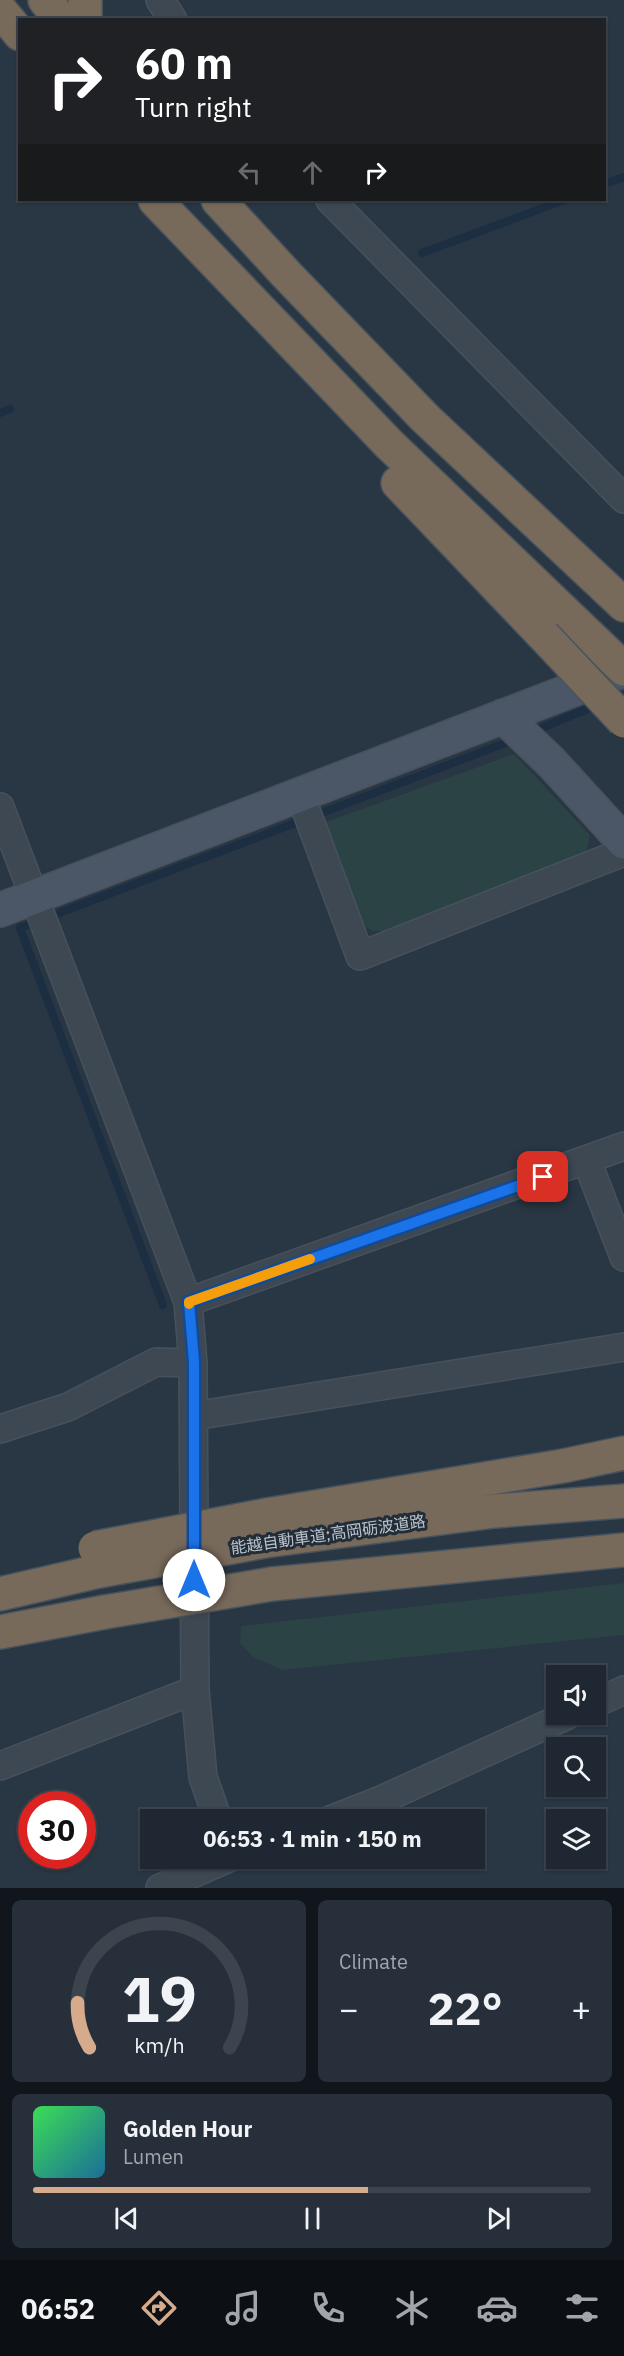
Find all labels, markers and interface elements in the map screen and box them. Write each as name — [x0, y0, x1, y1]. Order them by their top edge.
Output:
text: 60 m — [135, 36, 233, 91]
icon: right — [36, 42, 114, 120]
text: Turn right — [135, 89, 252, 124]
icon: left — [233, 156, 266, 189]
icon: ahead — [296, 156, 329, 189]
icon: right — [359, 156, 392, 189]
pin — [517, 1151, 568, 1202]
icon: arrive — [526, 1160, 559, 1193]
street label: 能越自動車道;高岡砺波道路 — [229, 1510, 427, 1558]
position arrow — [162, 1548, 226, 1612]
map controls — [546, 1665, 606, 1869]
button: sound — [546, 1665, 606, 1725]
button: search — [546, 1737, 606, 1797]
speed limit sign: 30 — [18, 1791, 96, 1869]
button: layers — [546, 1809, 606, 1869]
text: 06:53 · 1 min · 150 m — [203, 1824, 422, 1853]
text: Climate — [339, 1948, 408, 1975]
text: 19 — [122, 1958, 196, 2039]
text: 22° — [427, 1979, 503, 2037]
text: − — [339, 1987, 359, 2030]
text: + — [571, 1987, 591, 2030]
text: km/h — [134, 2031, 184, 2059]
text: Golden Hour — [123, 2114, 252, 2143]
text: Lumen — [123, 2143, 184, 2170]
icon: previous — [110, 2202, 143, 2235]
icon: pause — [296, 2202, 329, 2235]
icon: next — [482, 2202, 515, 2235]
icon: directions — [138, 2287, 180, 2329]
icon: music — [222, 2287, 264, 2329]
icon: phone — [307, 2287, 349, 2329]
icon: climate — [391, 2287, 433, 2329]
icon: car — [476, 2287, 518, 2329]
icon: filters — [561, 2287, 603, 2329]
text: 06:52 — [21, 2291, 95, 2326]

